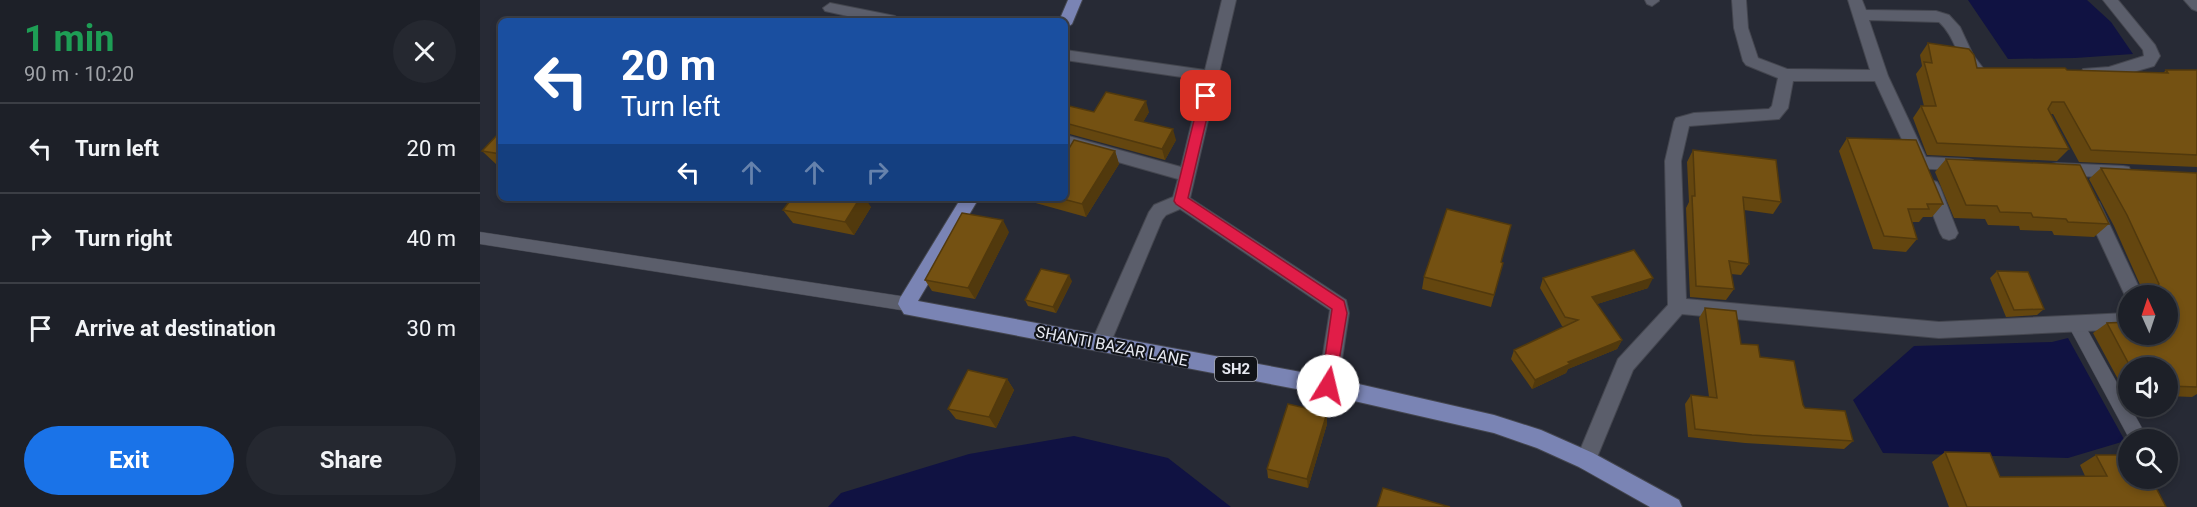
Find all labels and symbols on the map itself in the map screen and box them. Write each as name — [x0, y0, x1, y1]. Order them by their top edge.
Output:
pin — [1180, 70, 1231, 121]
north arrow — [2118, 285, 2178, 345]
street label: SHANTI BAZAR LANE — [1034, 322, 1190, 370]
position arrow — [1296, 354, 1360, 418]
road number: SH2 — [1215, 357, 1257, 381]

